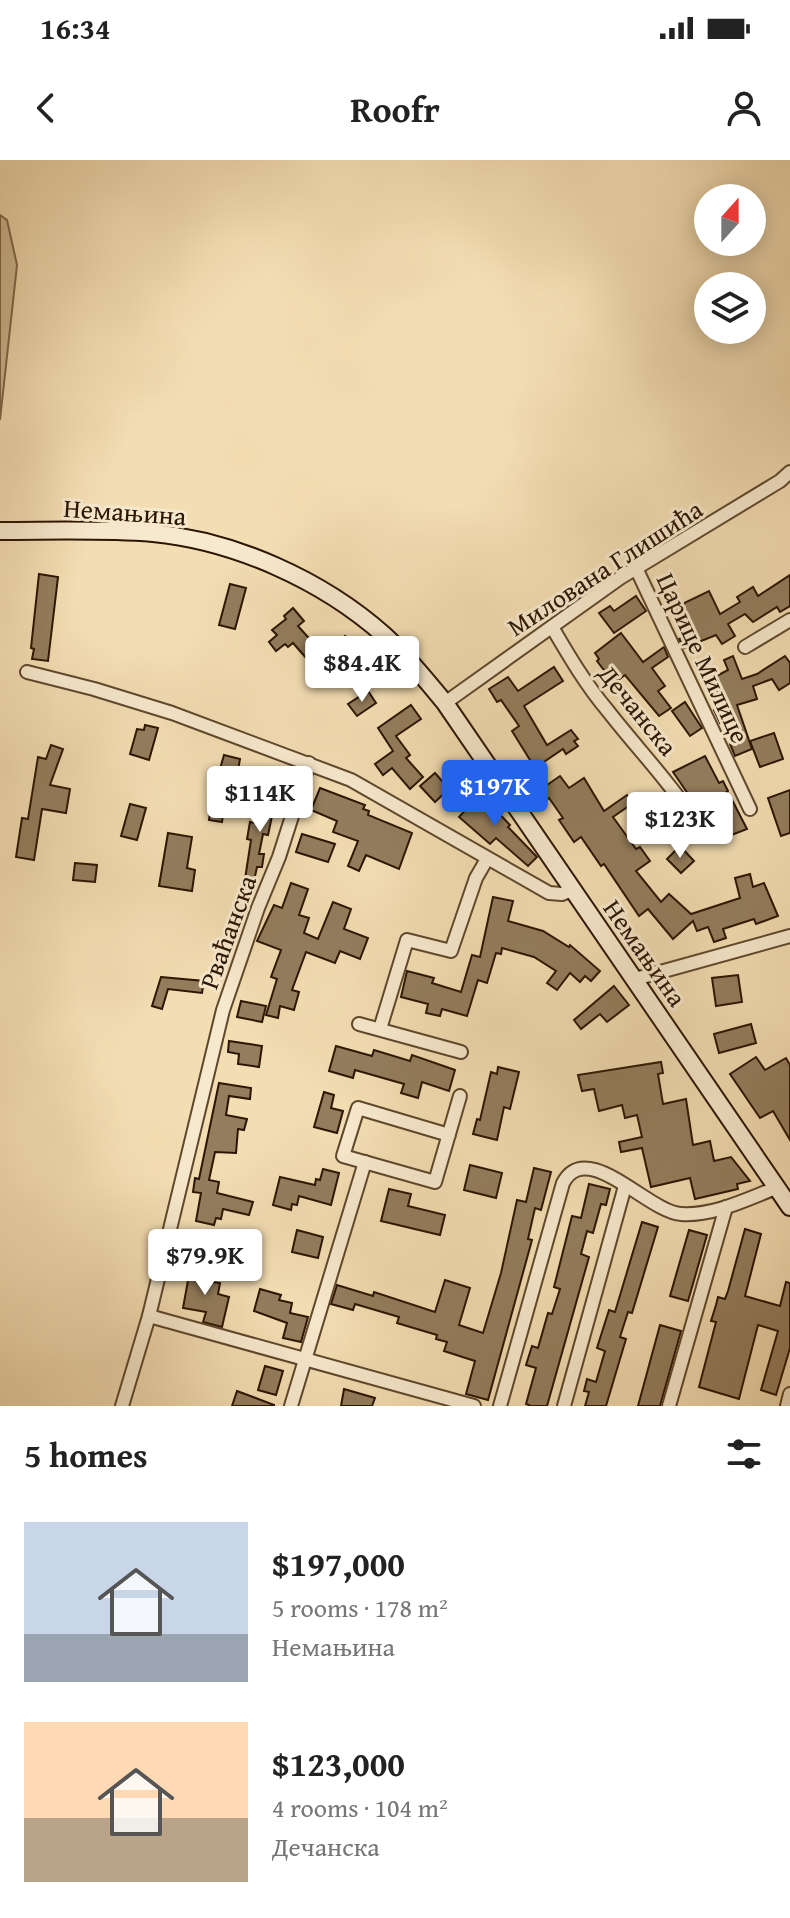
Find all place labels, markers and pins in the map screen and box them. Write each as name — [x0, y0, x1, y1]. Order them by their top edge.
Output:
pin: $84.4K — [297, 636, 427, 704]
pin: $197K — [439, 760, 551, 828]
pin: $114K — [204, 766, 316, 834]
pin: $123K — [624, 792, 736, 860]
pin: $79.9K — [140, 1229, 270, 1297]

